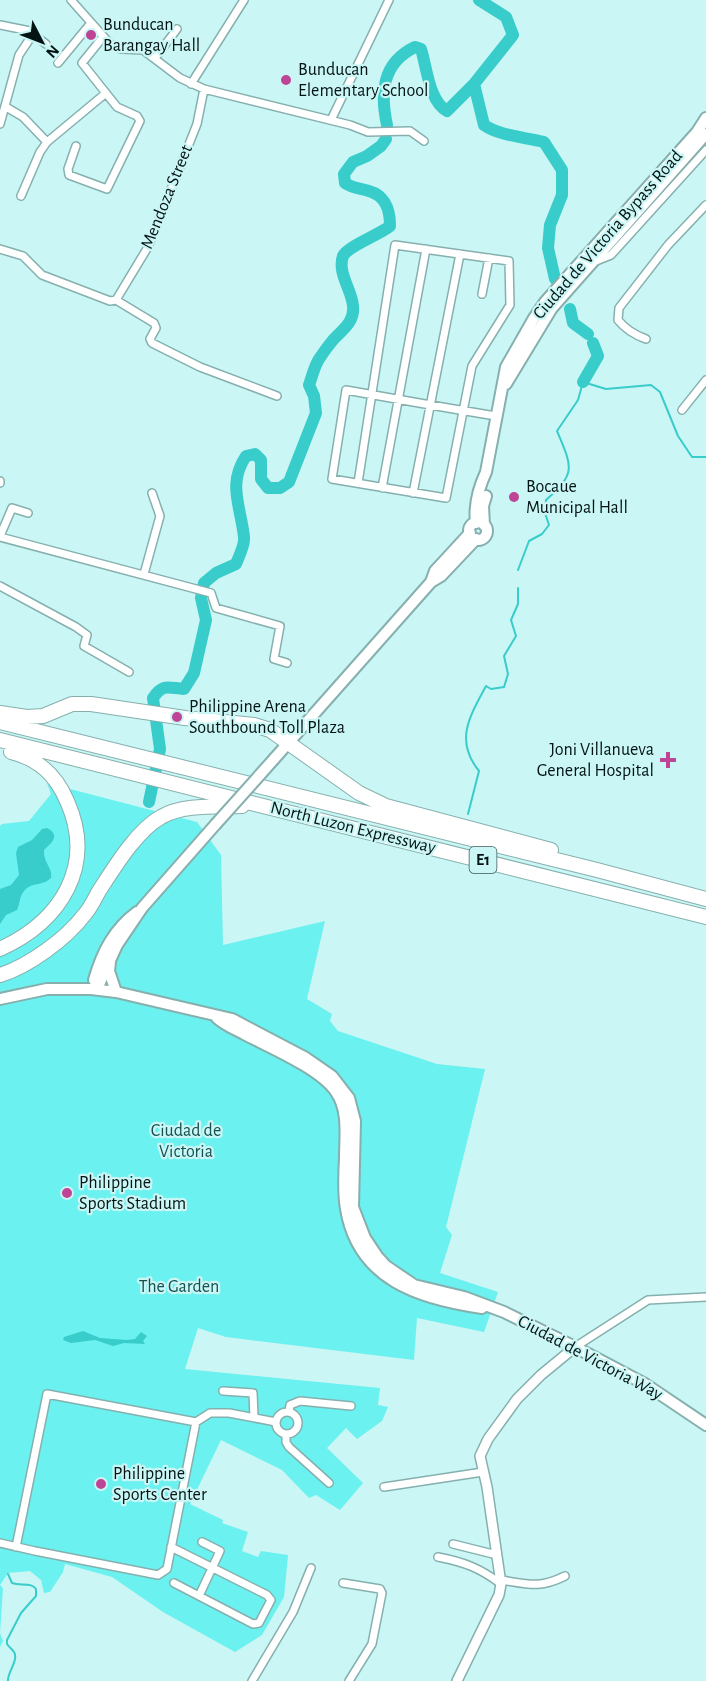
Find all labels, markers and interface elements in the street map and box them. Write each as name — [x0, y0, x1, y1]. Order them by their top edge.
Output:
north arrow — [12, 12, 72, 72]
place label: Bunducan Barangay Hall — [103, 16, 200, 55]
marker: Bunducan Barangay Hall — [84, 28, 98, 42]
text: N — [43, 42, 62, 61]
place label: Bunducan Elementary School — [298, 61, 429, 100]
marker: Bunducan Elementary School — [279, 73, 293, 87]
street label: Mendoza Street — [138, 142, 196, 252]
street label: Ciudad de Victoria Bypass Road — [530, 147, 686, 323]
place label: Bocaue Municipal Hall — [526, 478, 628, 517]
marker: Bocaue Municipal Hall — [507, 490, 521, 504]
place label: Philippine Arena Southbound Toll Plaza — [189, 698, 345, 737]
marker: Philippine Arena Southbound Toll Plaza — [170, 710, 184, 724]
place label: Joni Villanueva General Hospital — [537, 741, 654, 780]
marker: Joni Villanueva General Hospital — [659, 751, 677, 769]
street label: North Luzon Expressway — [268, 799, 438, 857]
road number: E1 — [470, 847, 496, 873]
park label: Ciudad de Victoria — [151, 1122, 221, 1161]
place label: Philippine Sports Stadium — [79, 1174, 186, 1213]
marker: Philippine Sports Stadium — [60, 1186, 74, 1200]
park label: The Garden — [139, 1278, 219, 1296]
street label: Ciudad de Victoria Way — [515, 1312, 666, 1404]
place label: Philippine Sports Center — [113, 1465, 207, 1504]
marker: Philippine Sports Center — [94, 1477, 108, 1491]

